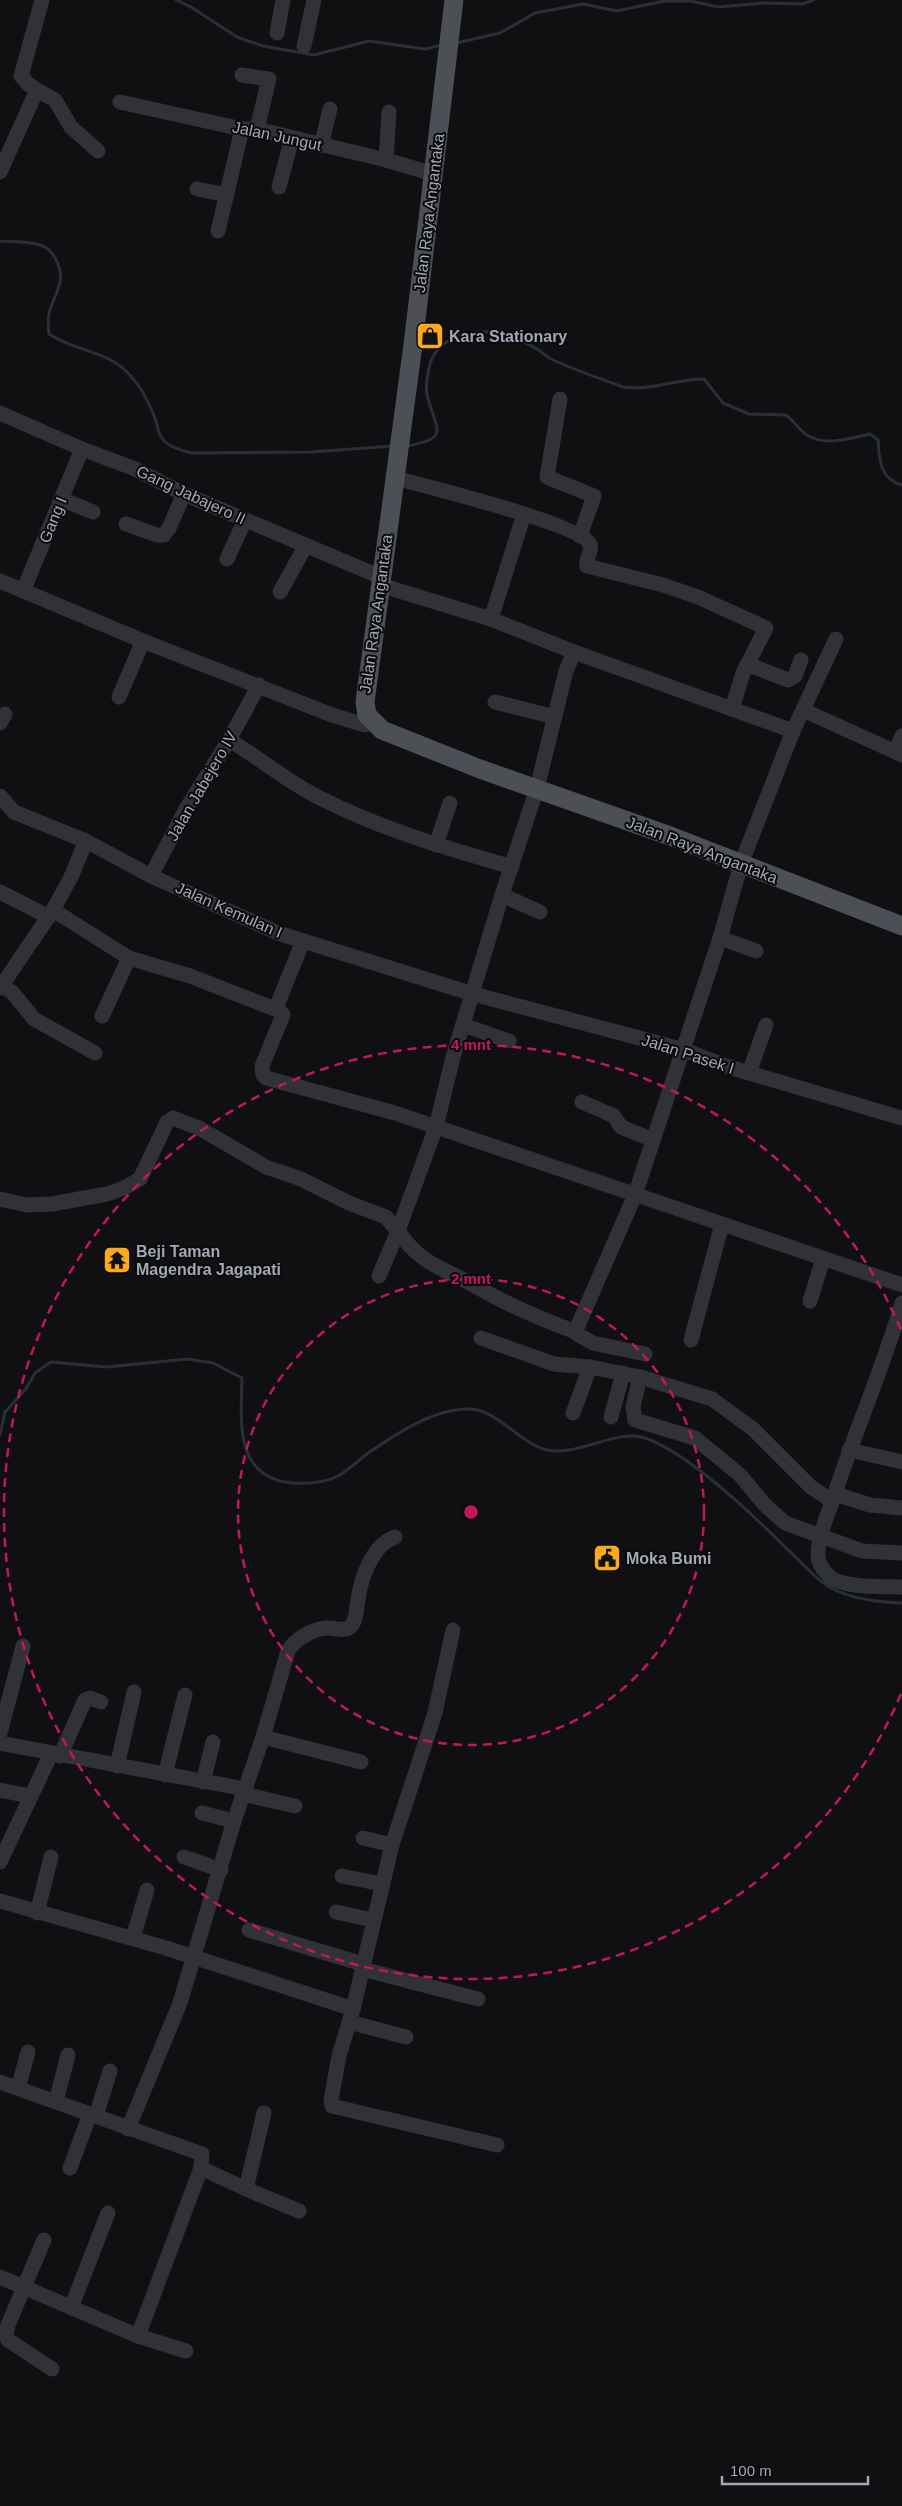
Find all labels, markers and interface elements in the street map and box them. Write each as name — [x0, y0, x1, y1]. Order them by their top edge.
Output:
street label: Jalan Jungut — [231, 118, 324, 154]
street label: Jalan Raya Angantaka — [411, 132, 447, 294]
shop icon: Kara Stationary — [415, 321, 445, 351]
place label: Kara Stationary — [449, 328, 567, 345]
street label: Gang Jabajero II — [134, 462, 248, 528]
street label: Gang I — [36, 495, 70, 545]
street label: Jalan Raya Angantaka — [356, 533, 396, 694]
street label: Jalan Jabejero IV — [164, 728, 240, 844]
street label: Jalan Raya Angantaka — [624, 813, 780, 887]
street label: Jalan Kemulan I — [173, 879, 285, 941]
street label: Jalan Pasek I — [640, 1031, 736, 1077]
text: 4 mnt — [451, 1036, 491, 1053]
place label: Beji Taman Magendra Jagapati — [136, 1243, 281, 1278]
temple icon: Beji Taman Magendra Jagapati — [102, 1245, 132, 1275]
text: 2 mnt — [451, 1270, 491, 1287]
centre of rings — [462, 1503, 480, 1521]
public building icon: Moka Bumi — [592, 1543, 622, 1573]
place label: Moka Bumi — [626, 1550, 711, 1567]
scale bar — [722, 2454, 868, 2486]
text: 100 m — [730, 2462, 772, 2479]

